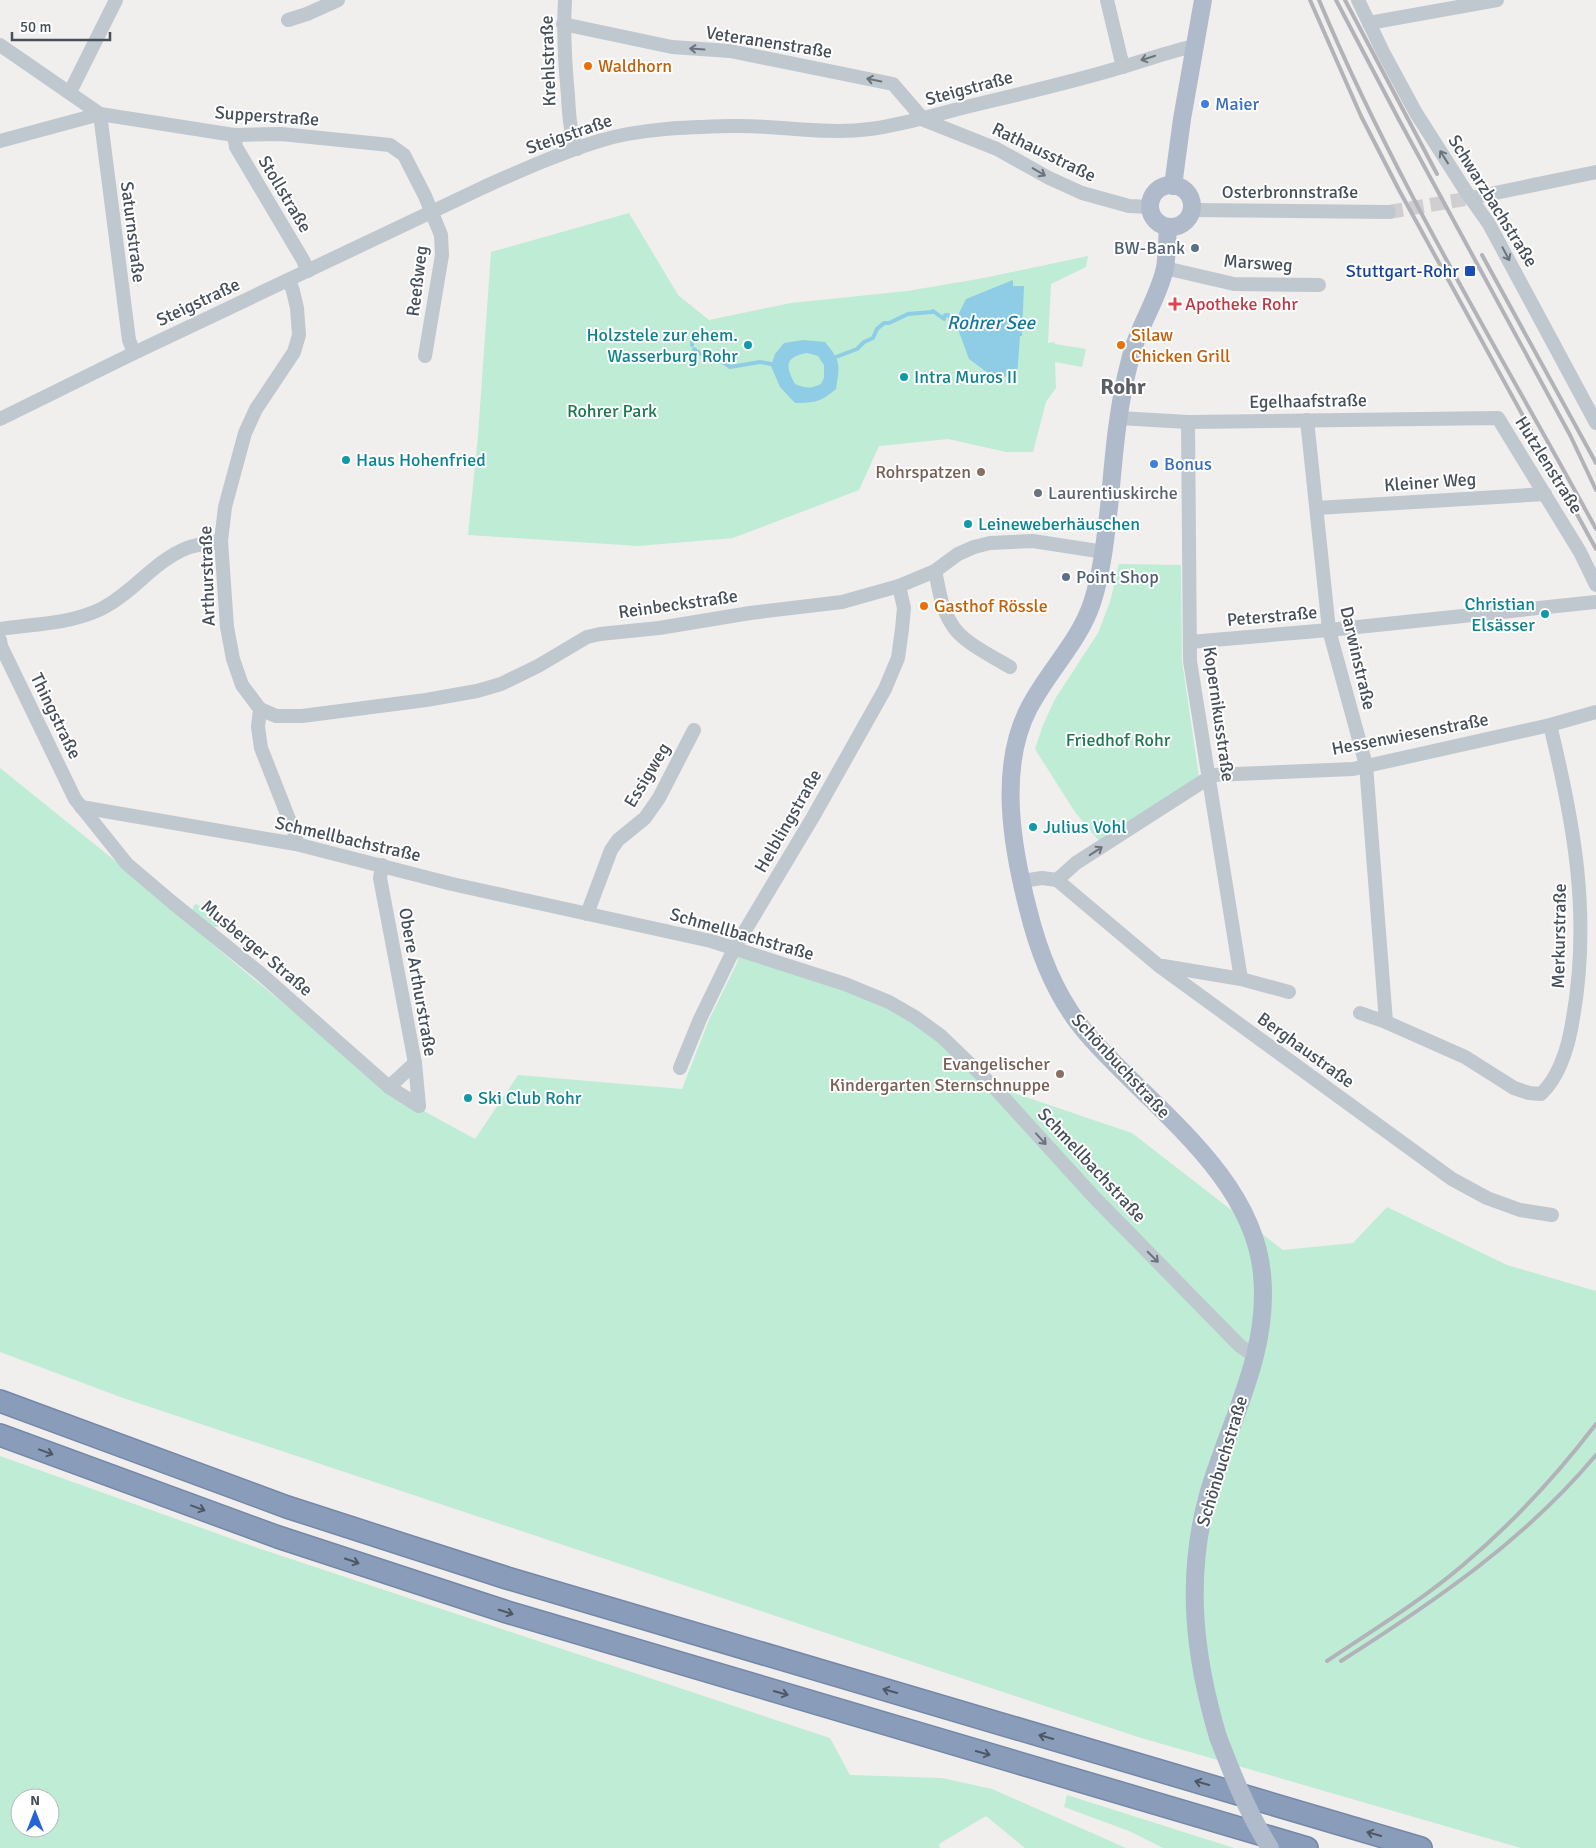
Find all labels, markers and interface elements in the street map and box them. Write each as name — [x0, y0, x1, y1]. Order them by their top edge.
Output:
scale bar — [12, 10, 110, 42]
street label: Krehlstraße — [535, 15, 561, 107]
text: 50 m — [20, 18, 51, 36]
street label: Veteranenstraße — [704, 21, 834, 63]
one-way arrow — [689, 44, 705, 54]
one-way arrow — [1140, 54, 1156, 64]
place label: Waldhorn — [598, 55, 672, 77]
marker: Waldhorn — [582, 60, 594, 72]
street label: Steigstraße — [923, 66, 1015, 110]
one-way arrow — [867, 75, 883, 85]
place label: Maier — [1215, 93, 1260, 115]
marker: Maier — [1199, 98, 1211, 110]
street label: Supperstraße — [214, 101, 320, 131]
street label: Steigstraße — [523, 109, 615, 159]
street label: Rathausstraße — [989, 117, 1099, 187]
street label: Schwarzbachstraße — [1443, 131, 1543, 271]
one-way arrow — [1439, 150, 1450, 164]
street label: Stollstraße — [253, 151, 317, 237]
one-way arrow — [1032, 168, 1046, 178]
street label: Saturnstraße — [116, 180, 150, 284]
street label: Osterbronnstraße — [1222, 181, 1358, 203]
place label: BW-Bank — [1114, 237, 1185, 259]
marker: BW-Bank — [1189, 242, 1201, 254]
street label: Reeßweg — [402, 244, 432, 318]
one-way arrow — [1502, 246, 1511, 261]
street label: Marsweg — [1223, 250, 1293, 276]
place label: Stuttgart-Rohr — [1346, 260, 1459, 282]
marker: Stuttgart-Rohr — [1463, 264, 1477, 278]
street label: Steigstraße — [153, 273, 243, 331]
place label: Apotheke Rohr — [1185, 293, 1298, 315]
marker: Apotheke Rohr — [1169, 298, 1181, 310]
water label: Rohrer See — [947, 311, 1037, 335]
place label: Holzstele zur ehem. Wasserburg Rohr — [586, 324, 738, 367]
place label: Silaw Chicken Grill — [1131, 324, 1230, 367]
marker: Holzstele zur ehem. Wasserburg Rohr — [742, 339, 754, 351]
marker: Silaw Chicken Grill — [1115, 339, 1127, 351]
place label: Intra Muros II — [914, 366, 1017, 388]
marker: Intra Muros II — [898, 371, 910, 383]
district label: Rohr — [1100, 373, 1146, 400]
street label: Egelhaafstraße — [1249, 389, 1367, 413]
park label: Rohrer Park — [567, 400, 657, 422]
street label: Hutzlenstraße — [1510, 412, 1588, 518]
place label: Haus Hohenfried — [356, 449, 486, 471]
place label: Bonus — [1164, 453, 1212, 475]
marker: Haus Hohenfried — [340, 454, 352, 466]
marker: Bonus — [1148, 458, 1160, 470]
place label: Rohrspatzen — [875, 461, 971, 483]
marker: Rohrspatzen — [975, 466, 987, 478]
street label: Kleiner Weg — [1383, 468, 1477, 496]
place label: Laurentiuskirche — [1048, 482, 1178, 504]
marker: Laurentiuskirche — [1032, 487, 1044, 499]
place label: Leineweberhäuschen — [978, 513, 1140, 535]
marker: Leineweberhäuschen — [962, 518, 974, 530]
street label: Arthurstraße — [194, 525, 220, 627]
place label: Point Shop — [1076, 566, 1159, 588]
marker: Point Shop — [1060, 571, 1072, 583]
street label: Reinbeckstraße — [617, 585, 739, 623]
place label: Christian Elsässer — [1464, 593, 1535, 636]
place label: Gasthof Rössle — [934, 595, 1048, 617]
marker: Gasthof Rössle — [918, 600, 930, 612]
street label: Peterstraße — [1226, 601, 1318, 631]
street label: Darwinstraße — [1335, 604, 1381, 712]
marker: Christian Elsässer — [1539, 608, 1551, 620]
street label: Kopernikusstraße — [1199, 645, 1239, 783]
street label: Thingstraße — [26, 669, 86, 763]
street label: Hessenwiesenstraße — [1330, 708, 1490, 760]
park label: Friedhof Rohr — [1066, 729, 1171, 751]
street label: Essigweg — [619, 739, 675, 811]
street label: Helblingstraße — [750, 766, 826, 876]
street label: Schmellbachstraße — [273, 812, 423, 866]
place label: Julius Vohl — [1043, 816, 1127, 838]
marker: Julius Vohl — [1027, 821, 1039, 833]
one-way arrow — [1088, 845, 1102, 855]
street label: Merkurstraße — [1547, 883, 1571, 989]
street label: Musberger Straße — [197, 895, 317, 1001]
street label: Schmellbachstraße — [667, 903, 817, 965]
street label: Obere Arthurstraße — [394, 906, 442, 1058]
street label: Berghaustraße — [1253, 1007, 1359, 1093]
street label: Schönbuchstraße — [1067, 1009, 1175, 1123]
place label: Evangelischer Kindergarten Sternschnuppe — [830, 1053, 1050, 1096]
marker: Evangelischer Kindergarten Sternschnuppe — [1054, 1068, 1066, 1080]
place label: Ski Club Rohr — [478, 1087, 582, 1109]
marker: Ski Club Rohr — [462, 1092, 474, 1104]
street label: Schmellbachstraße — [1033, 1103, 1151, 1227]
one-way arrow — [1036, 1133, 1047, 1146]
one-way arrow — [1147, 1251, 1159, 1263]
street label: Schönbuchstraße — [1192, 1393, 1252, 1529]
one-way arrow — [38, 1448, 53, 1457]
one-way arrow — [190, 1504, 205, 1513]
one-way arrow — [343, 1557, 359, 1567]
one-way arrow — [498, 1607, 514, 1617]
one-way arrow — [882, 1686, 898, 1696]
one-way arrow — [773, 1689, 789, 1699]
one-way arrow — [1038, 1732, 1054, 1742]
one-way arrow — [975, 1748, 991, 1758]
one-way arrow — [1194, 1778, 1210, 1788]
north arrow — [10, 1788, 60, 1838]
text: N — [30, 1792, 40, 1809]
one-way arrow — [1367, 1829, 1383, 1839]

